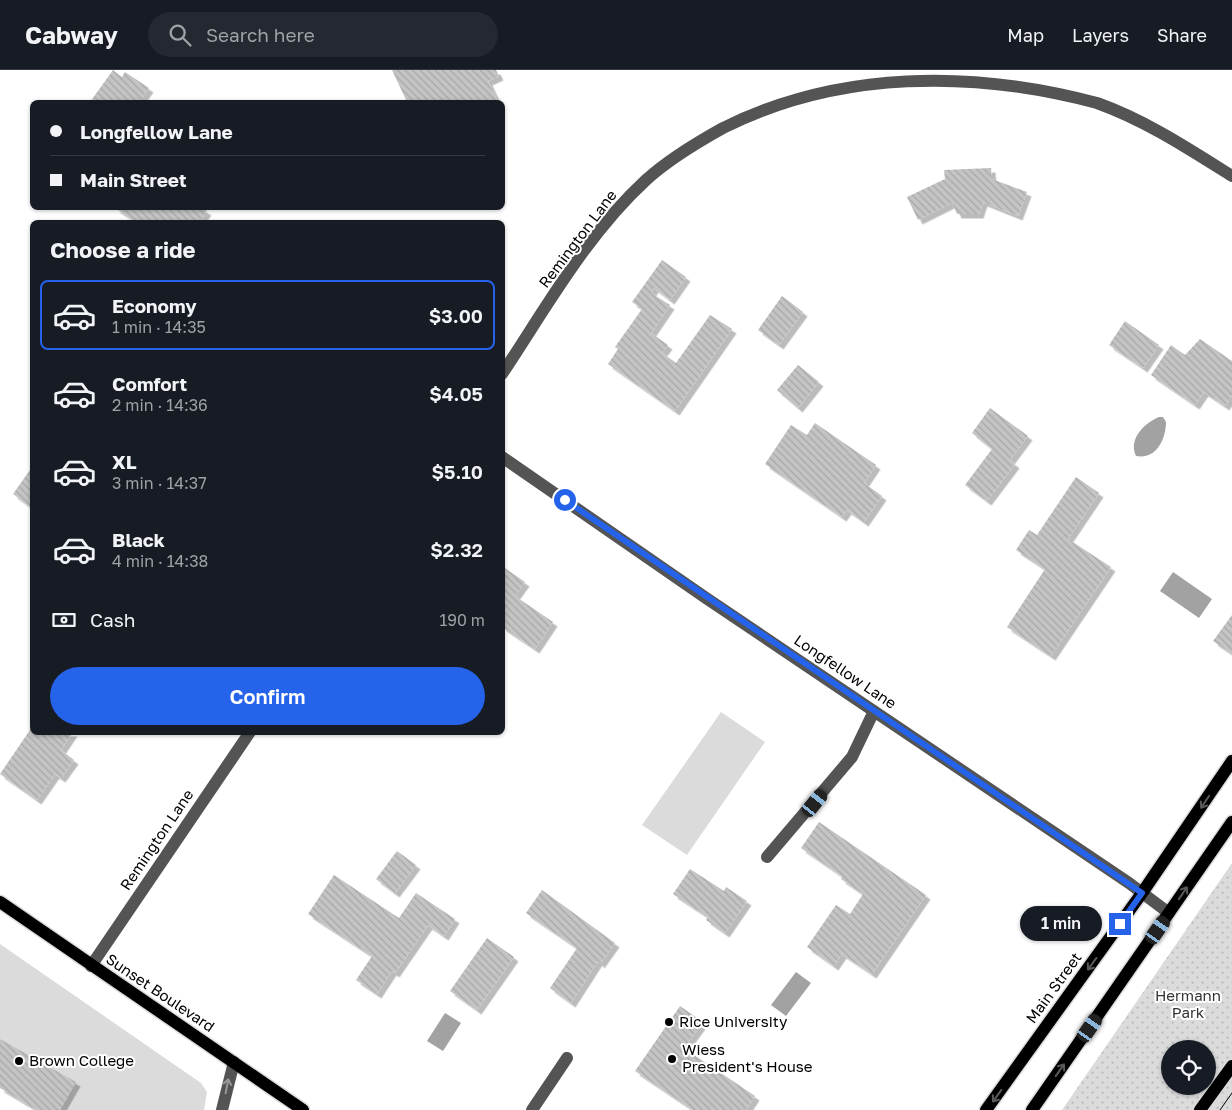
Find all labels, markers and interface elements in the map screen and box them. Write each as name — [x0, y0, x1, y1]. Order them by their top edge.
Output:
search box — [148, 12, 498, 57]
text: Cabway — [25, 20, 118, 49]
icon: search — [166, 21, 194, 49]
text: Search here — [206, 23, 315, 46]
text: Map — [1007, 24, 1044, 46]
text: Layers — [1072, 24, 1129, 46]
text: Share — [1157, 24, 1207, 46]
text: Longfellow Lane — [80, 120, 233, 143]
text: Main Street — [80, 168, 187, 191]
street label: Remington Lane — [535, 186, 620, 291]
text: Choose a ride — [50, 236, 196, 263]
icon: car — [52, 293, 97, 338]
text: Economy — [112, 294, 197, 317]
text: $3.00 — [429, 304, 483, 327]
text: 1 min · 14:35 — [112, 317, 206, 337]
icon: car — [52, 371, 97, 416]
text: Comfort — [112, 372, 187, 395]
text: $4.05 — [429, 382, 483, 405]
text: 2 min · 14:36 — [112, 395, 208, 415]
icon: car — [52, 449, 97, 494]
text: XL — [112, 450, 137, 473]
text: $5.10 — [431, 460, 483, 483]
text: 3 min · 14:37 — [112, 473, 207, 493]
route start — [554, 489, 576, 511]
icon: car — [52, 527, 97, 572]
text: Black — [112, 528, 165, 551]
text: $2.32 — [430, 538, 483, 561]
text: 4 min · 14:38 — [112, 551, 208, 571]
icon: cash — [50, 606, 78, 634]
text: Cash — [90, 608, 135, 631]
text: 190 m — [439, 610, 485, 630]
street label: Longfellow Lane — [791, 630, 900, 712]
button: Confirm — [50, 667, 485, 725]
street label: Remington Lane — [116, 785, 197, 893]
car — [799, 787, 830, 819]
one-way arrow — [1200, 795, 1210, 809]
one-way arrow — [1178, 887, 1188, 901]
callout: 1 min — [1020, 906, 1102, 942]
text: 1 min — [1041, 913, 1081, 933]
route end — [1109, 913, 1131, 935]
car — [1143, 913, 1172, 947]
street label: Sunset Boulevard — [103, 949, 218, 1035]
street label: Main Street — [1022, 949, 1085, 1026]
one-way arrow — [1087, 957, 1097, 971]
park label: Hermann Park — [1155, 986, 1221, 1021]
car — [1075, 1011, 1104, 1045]
place label: Rice University — [679, 1012, 788, 1030]
marker: Rice University — [663, 1016, 675, 1028]
place label: Wiess President's House — [682, 1040, 813, 1075]
map controls — [1161, 1040, 1216, 1095]
button: locate — [1161, 1040, 1216, 1095]
place label: Brown College — [29, 1051, 134, 1069]
marker: Wiess President's House — [666, 1053, 678, 1065]
marker: Brown College — [13, 1055, 25, 1067]
one-way arrow — [1055, 1063, 1065, 1077]
one-way arrow — [223, 1078, 232, 1094]
one-way arrow — [992, 1089, 1002, 1103]

